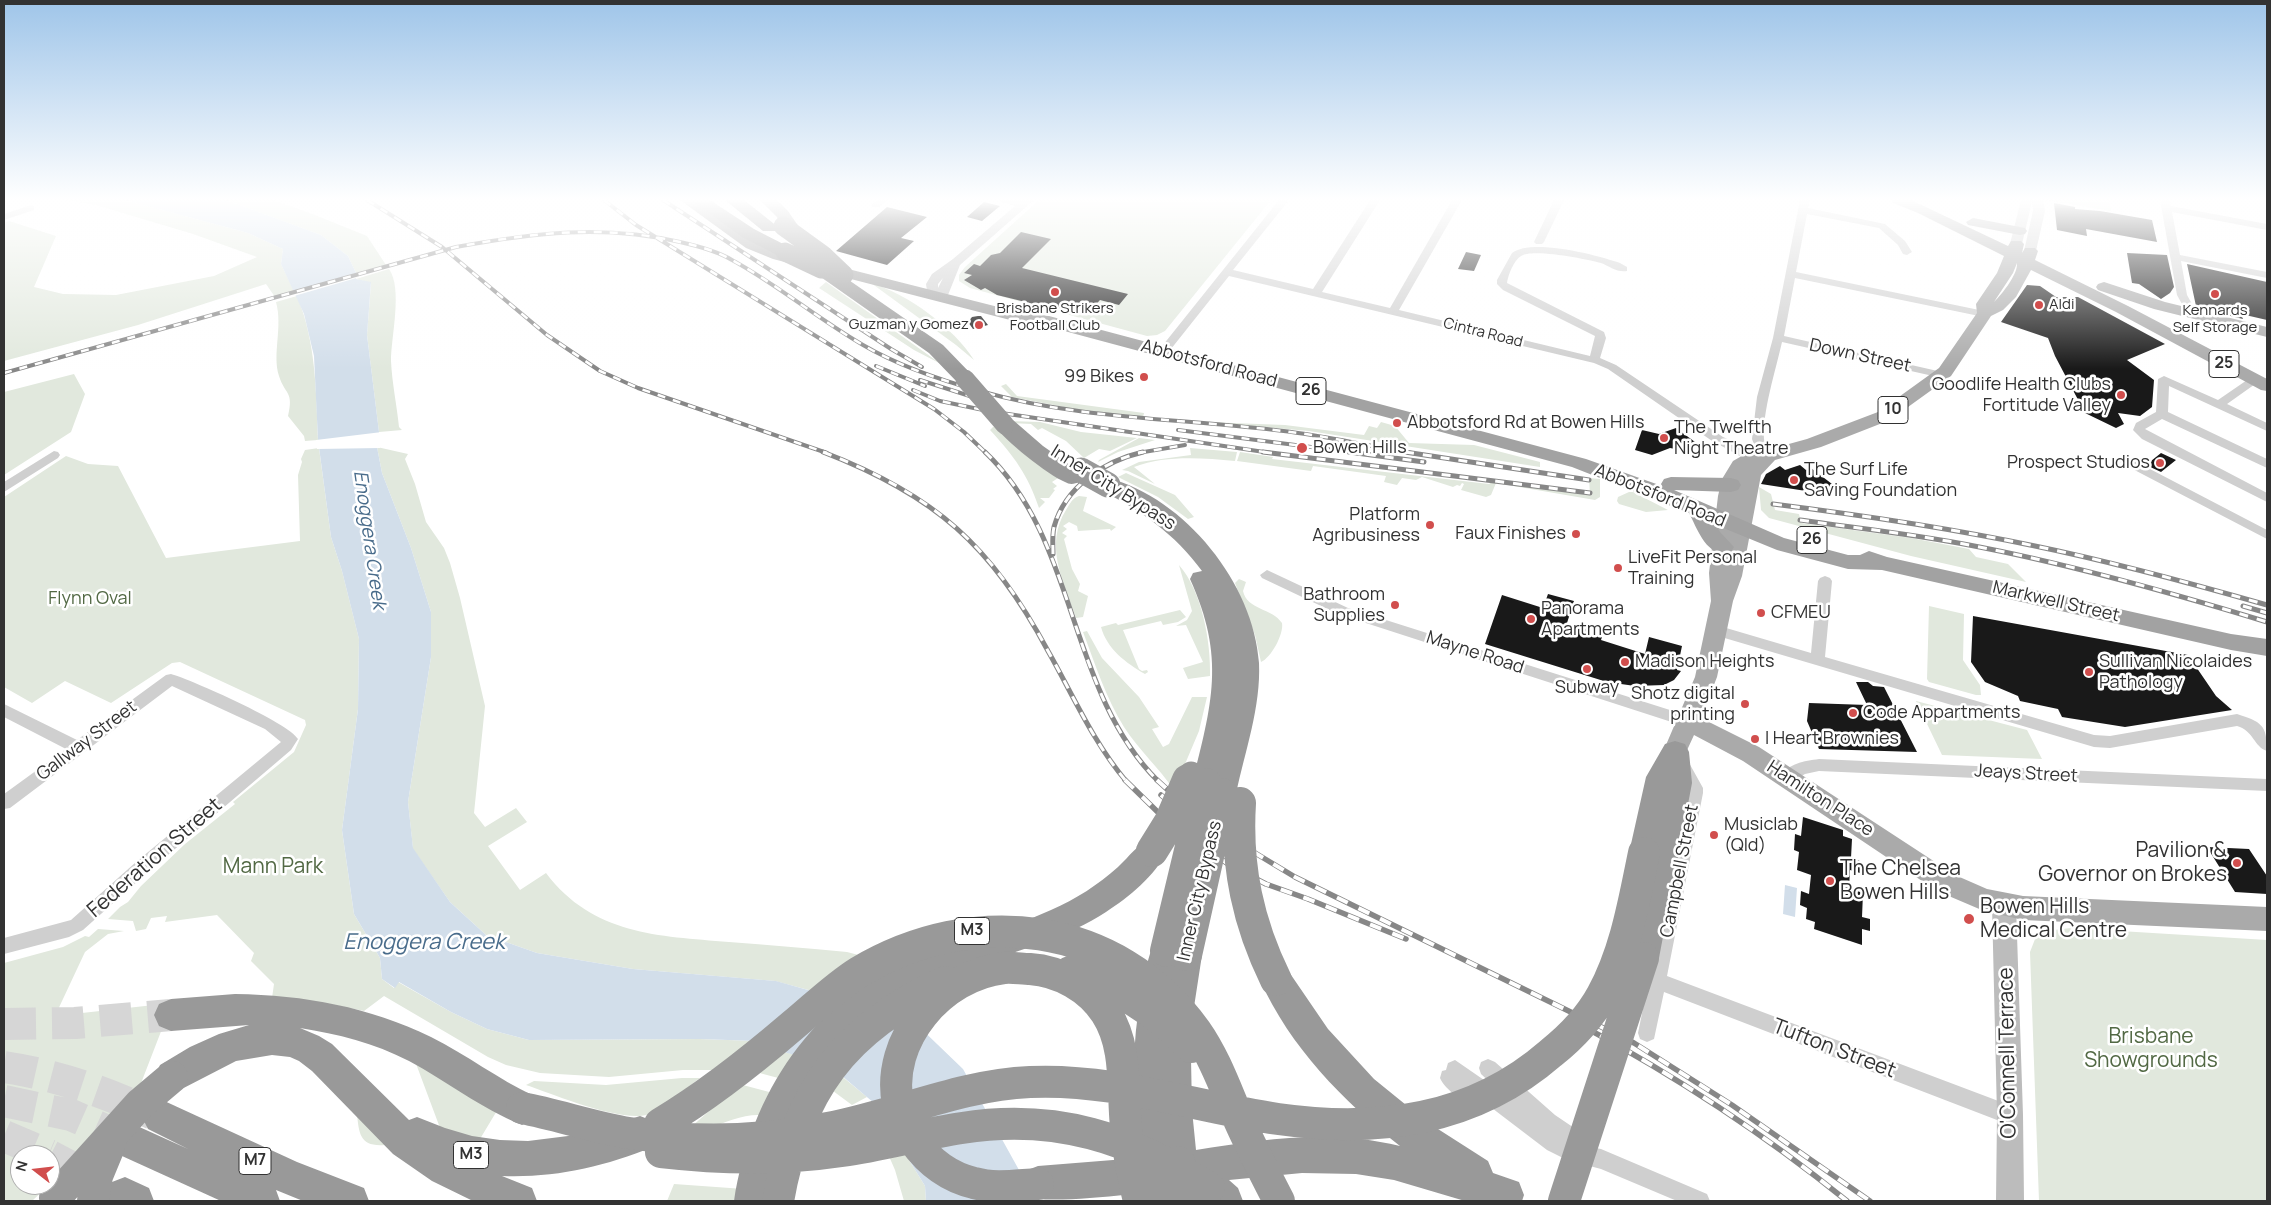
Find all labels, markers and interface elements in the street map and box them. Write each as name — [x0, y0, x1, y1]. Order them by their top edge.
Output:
marker: Brisbane Strikers Football Club — [1049, 286, 1061, 298]
marker: Kennards Self Storage — [2209, 288, 2221, 300]
place label: Aldi — [2049, 296, 2074, 314]
marker: Aldi — [2033, 299, 2045, 311]
place label: Brisbane Strikers Football Club — [996, 300, 1114, 335]
place label: Kennards Self Storage — [2173, 302, 2257, 337]
street label: Cintra Road — [1441, 314, 1525, 352]
place label: Guzman y Gomez — [849, 316, 969, 334]
marker: Guzman y Gomez — [973, 319, 985, 331]
street label: Abbotsford Road — [1139, 335, 1279, 393]
street label: Down Street — [1807, 335, 1913, 377]
road number: 25 — [2209, 350, 2239, 378]
place label: 99 Bikes — [1064, 366, 1134, 388]
marker: 99 Bikes — [1138, 371, 1150, 383]
place label: Goodlife Health Clubs Fortitude Valley — [1932, 374, 2111, 416]
road number: 26 — [1296, 378, 1326, 404]
marker: Goodlife Health Clubs Fortitude Valley — [2115, 389, 2127, 401]
road number: 10 — [1878, 396, 1908, 424]
place label: Abbotsford Rd at Bowen Hills — [1407, 412, 1644, 434]
marker: Abbotsford Rd at Bowen Hills — [1391, 417, 1403, 429]
place label: The Twelfth Night Theatre — [1674, 417, 1788, 459]
marker: The Twelfth Night Theatre — [1658, 432, 1670, 444]
place label: Bowen Hills — [1313, 437, 1407, 459]
street label: Inner City Bypass — [1046, 441, 1180, 535]
marker: Bowen Hills — [1295, 441, 1309, 455]
place label: Prospect Studios — [2007, 452, 2150, 474]
marker: Prospect Studios — [2154, 457, 2166, 469]
place label: The Surf Life Saving Foundation — [1804, 459, 1957, 502]
street label: Abbotsford Road — [1591, 460, 1729, 532]
water label: Enoggera Creek — [348, 469, 390, 611]
marker: The Surf Life Saving Foundation — [1788, 474, 1800, 486]
place label: Platform Agribusiness — [1312, 504, 1420, 546]
marker: Platform Agribusiness — [1424, 519, 1436, 531]
place label: Faux Finishes — [1455, 523, 1566, 545]
road number: 26 — [1797, 526, 1827, 554]
marker: Faux Finishes — [1570, 528, 1582, 540]
place label: LiveFit Personal Training — [1628, 547, 1757, 590]
marker: LiveFit Personal Training — [1612, 562, 1624, 574]
street label: Markwell Street — [1991, 577, 2121, 627]
place label: Bathroom Supplies — [1303, 584, 1385, 626]
park label: Flynn Oval — [48, 588, 132, 610]
place label: Panorama Apartments — [1541, 598, 1640, 640]
marker: Bathroom Supplies — [1389, 599, 1401, 611]
place label: CFMEU — [1771, 602, 1831, 624]
marker: CFMEU — [1755, 607, 1767, 619]
marker: Panorama Apartments — [1525, 613, 1537, 625]
street label: Mayne Road — [1423, 627, 1527, 679]
place label: Madison Heights — [1635, 651, 1774, 673]
place label: Sullivan Nicolaides Pathology — [2099, 651, 2252, 694]
marker: Madison Heights — [1619, 656, 1631, 668]
marker: Subway — [1581, 663, 1593, 675]
marker: Sullivan Nicolaides Pathology — [2083, 666, 2095, 678]
place label: Subway — [1555, 677, 1619, 699]
place label: Shotz digital printing — [1631, 683, 1735, 726]
street label: Gallway Street — [33, 696, 141, 786]
marker: Shotz digital printing — [1739, 698, 1751, 710]
place label: Code Appartments — [1863, 702, 2021, 724]
marker: Code Appartments — [1847, 707, 1859, 719]
place label: I Heart Brownies — [1765, 728, 1899, 750]
marker: I Heart Brownies — [1749, 733, 1761, 745]
street label: Hamilton Place — [1763, 756, 1877, 842]
street label: Jeays Street — [1974, 761, 2078, 787]
street label: Federation Street — [83, 793, 227, 923]
street label: Campbell Street — [1657, 803, 1703, 939]
place label: Musiclab (Qld) — [1724, 814, 1798, 856]
street label: Inner City Bypass — [1173, 819, 1227, 963]
marker: Musiclab (Qld) — [1708, 829, 1720, 841]
place label: Pavilion & Governor on Brokes — [2038, 838, 2227, 888]
park label: Mann Park — [223, 854, 323, 880]
place label: The Chelsea Bowen Hills — [1840, 856, 1961, 906]
marker: Pavilion & Governor on Brokes — [2231, 857, 2243, 869]
marker: The Chelsea Bowen Hills — [1824, 875, 1836, 887]
place label: Bowen Hills Medical Centre — [1980, 894, 2127, 944]
marker: Bowen Hills Medical Centre — [1962, 912, 1976, 926]
road number: M3 — [954, 918, 990, 944]
water label: Enoggera Creek — [343, 930, 505, 956]
street label: O'Connell Terrace — [1994, 967, 2022, 1139]
street label: Tufton Street — [1769, 1014, 1899, 1084]
park label: Brisbane Showgrounds — [2084, 1024, 2218, 1074]
road number: M3 — [454, 1142, 488, 1168]
north arrow — [10, 1145, 60, 1195]
road number: M7 — [239, 1148, 271, 1174]
text: N — [11, 1159, 32, 1173]

